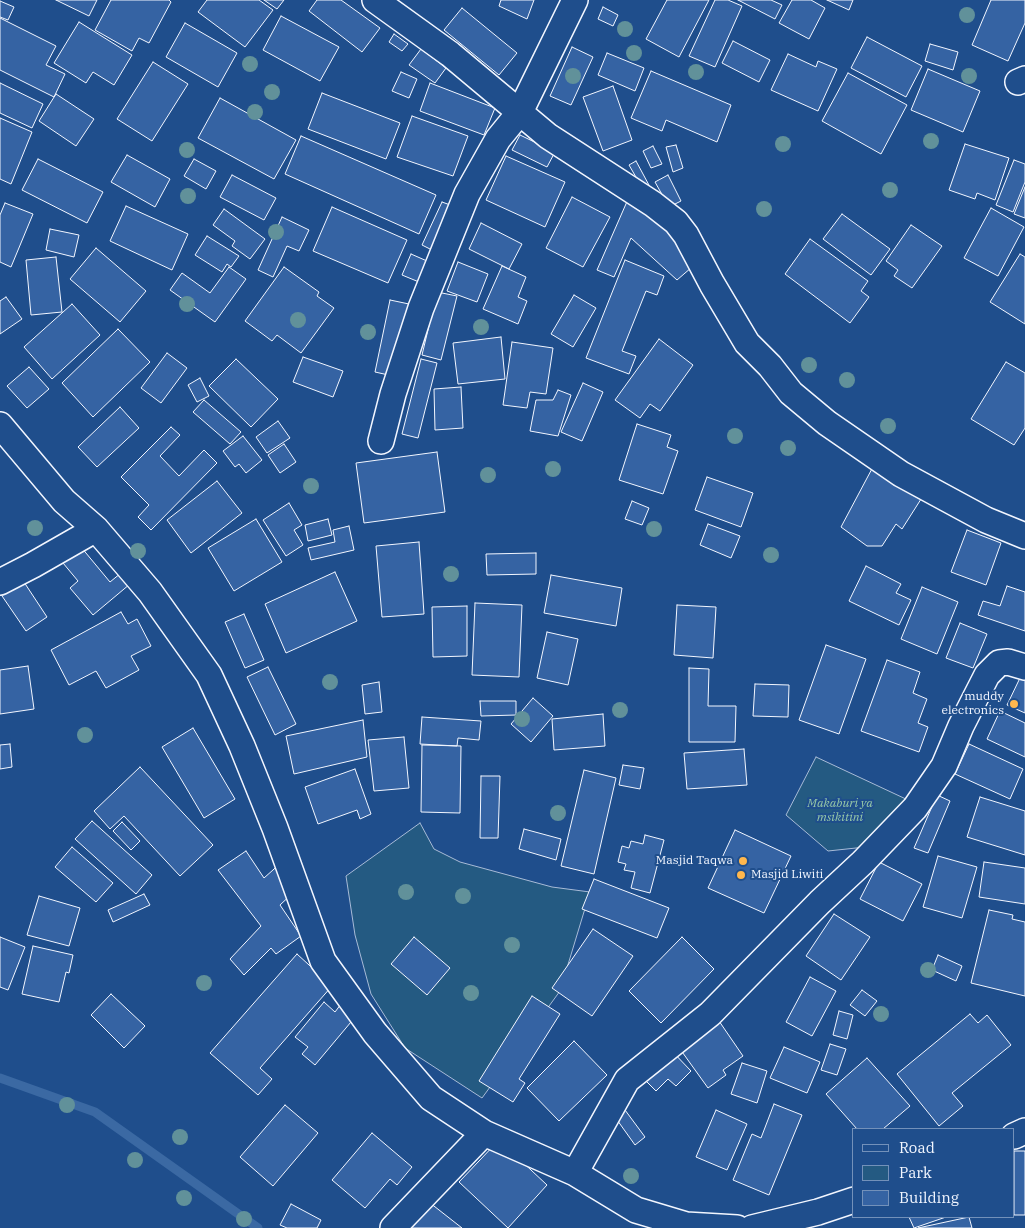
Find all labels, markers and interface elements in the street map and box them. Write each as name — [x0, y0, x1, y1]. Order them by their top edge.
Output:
place label: muddy electronics — [942, 690, 1004, 718]
marker: muddy electronics — [1008, 698, 1020, 710]
park label: Makaburi ya msikitini — [807, 797, 873, 825]
place label: Masjid Taqwa — [656, 854, 733, 868]
marker: Masjid Taqwa — [737, 855, 749, 867]
place label: Masjid Liwiti — [751, 868, 823, 882]
marker: Masjid Liwiti — [735, 869, 747, 881]
legend — [852, 1128, 1015, 1218]
text: Road — [899, 1138, 935, 1157]
text: Park — [899, 1163, 932, 1182]
text: Building — [899, 1188, 959, 1207]

